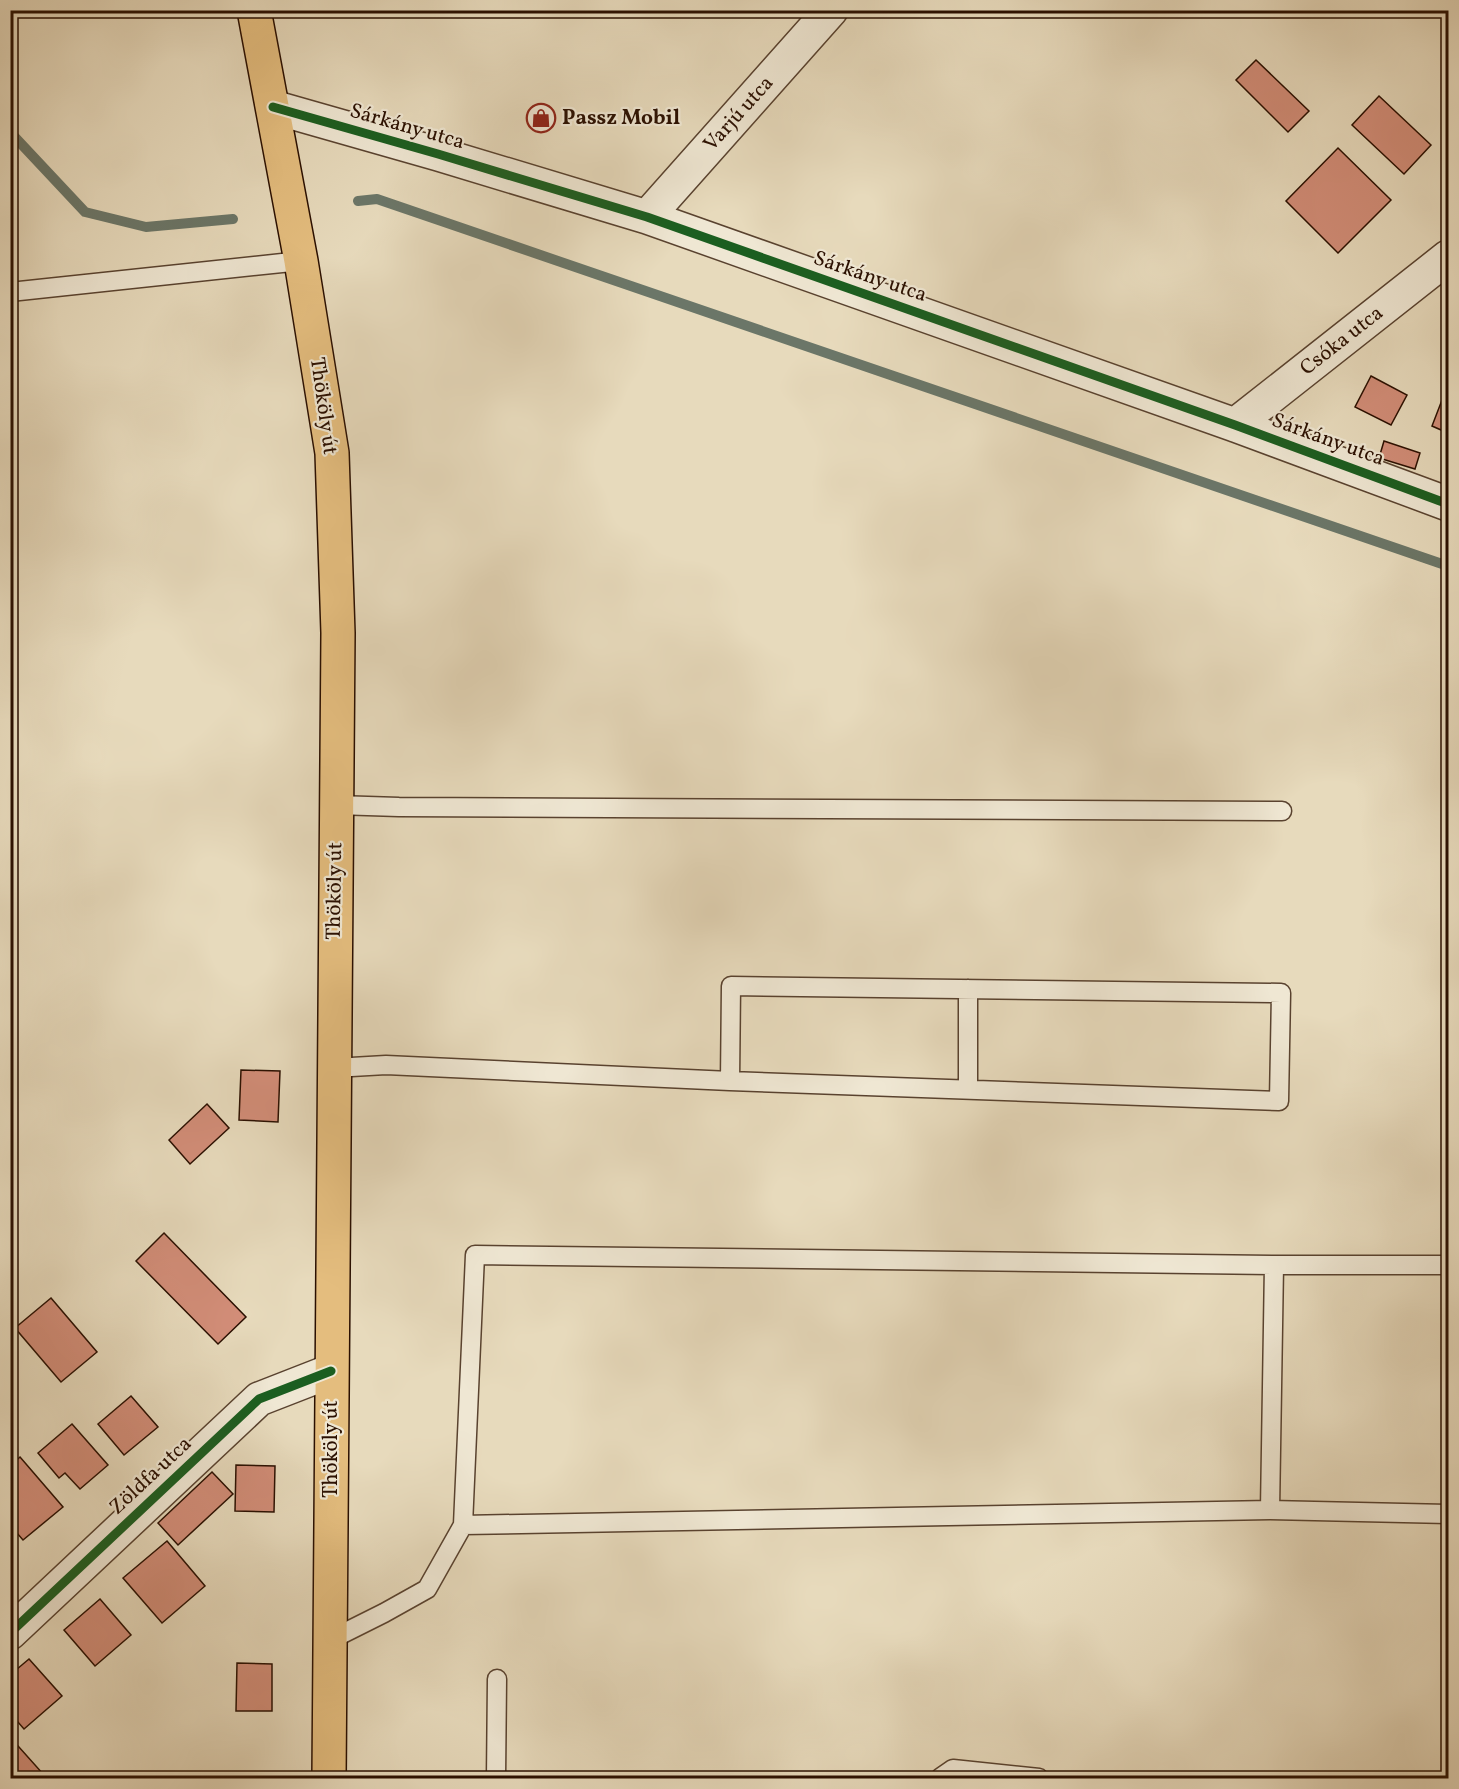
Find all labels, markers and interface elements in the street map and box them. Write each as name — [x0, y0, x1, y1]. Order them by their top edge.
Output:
street label: Varjú utca — [697, 70, 781, 158]
street label: Sárkány utca — [346, 97, 468, 157]
shop icon: Passz Mobil — [525, 102, 557, 134]
place label: Passz Mobil — [562, 104, 680, 133]
street label: Sárkány utca — [809, 244, 931, 310]
street label: Csóka utca — [1294, 299, 1390, 383]
street label: Thököly út — [302, 356, 344, 456]
street label: Sárkány utca — [1267, 406, 1389, 474]
street label: Thököly út — [320, 842, 350, 940]
street label: Thököly út — [317, 1400, 346, 1498]
street label: Zöldfa utca — [103, 1430, 199, 1522]

